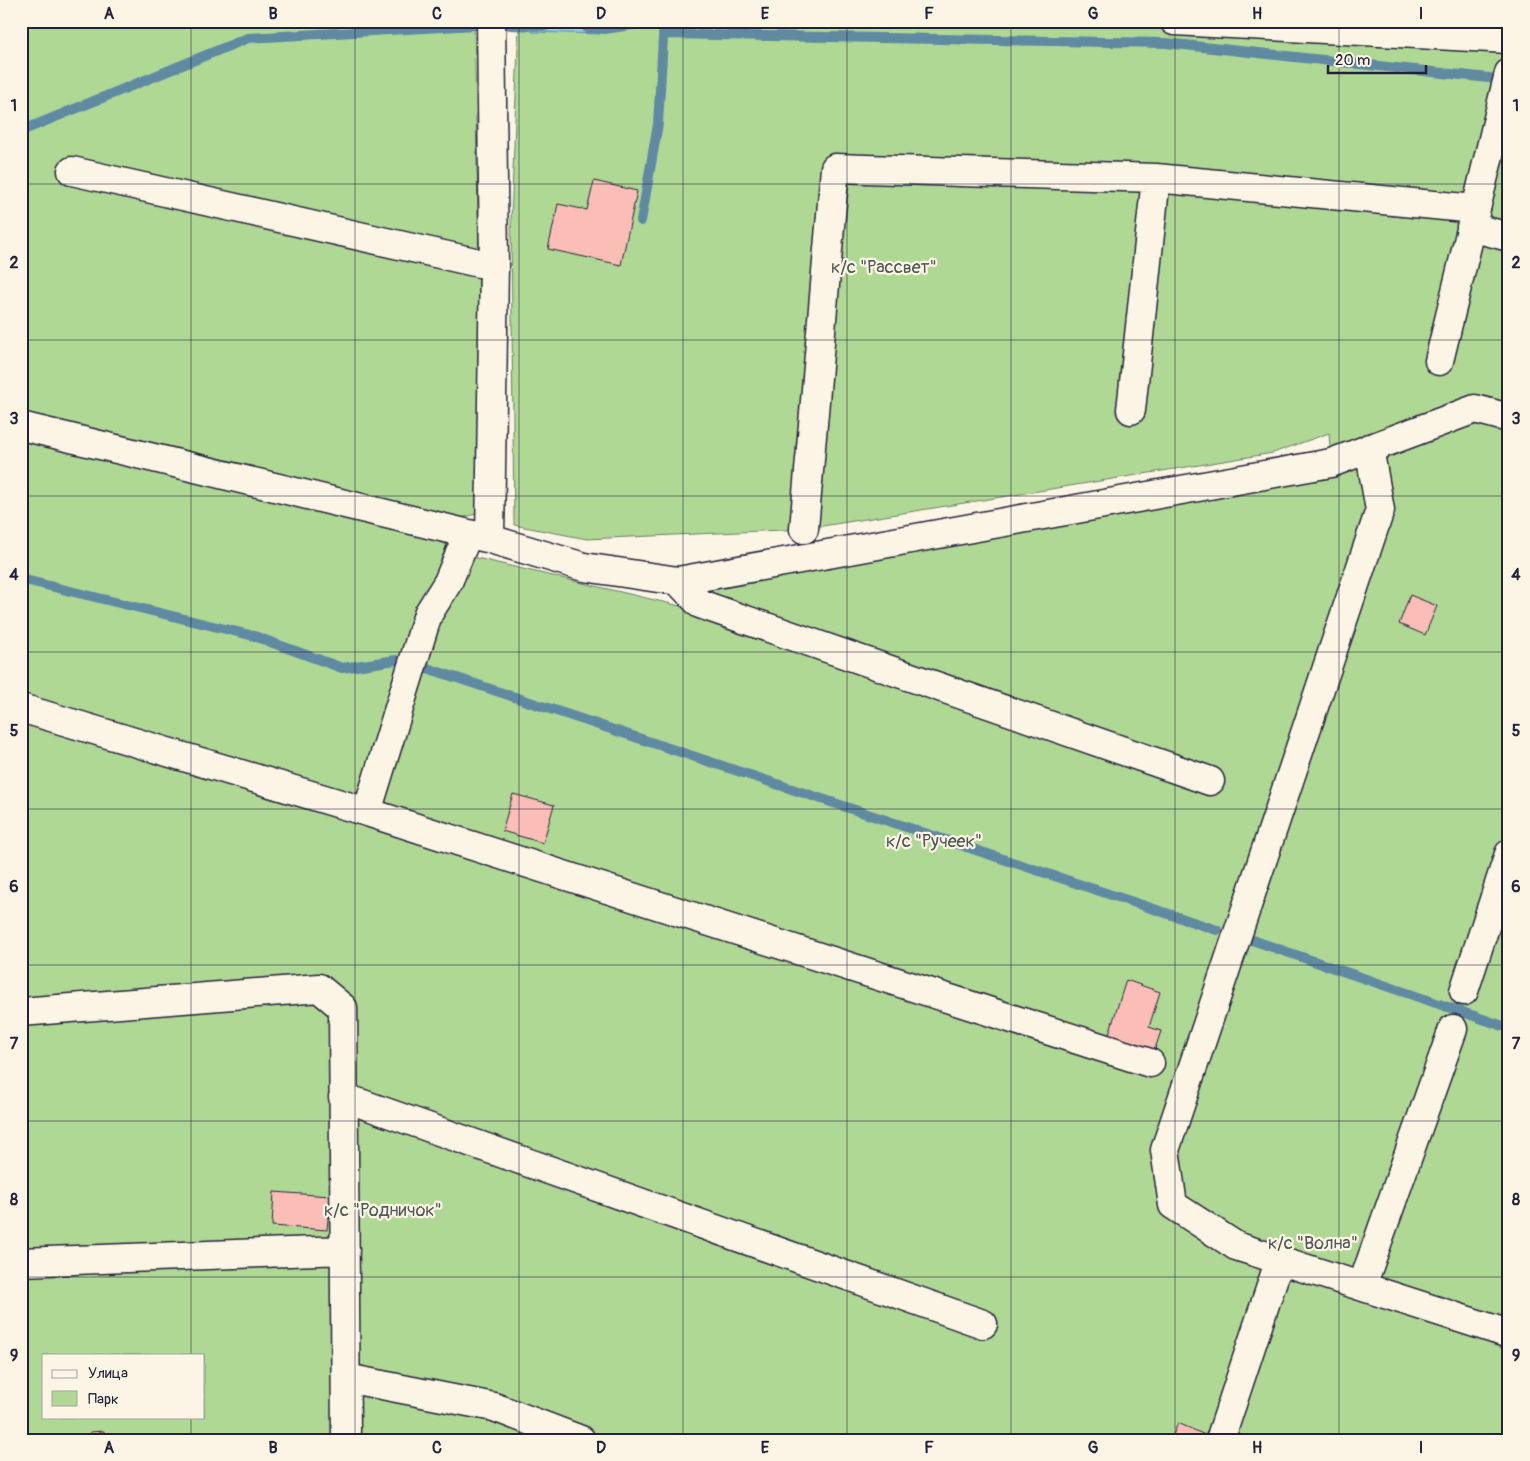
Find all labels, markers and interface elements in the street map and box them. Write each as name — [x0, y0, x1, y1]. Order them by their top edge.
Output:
text: A — [104, 4, 115, 24]
text: B — [268, 4, 278, 24]
text: C — [432, 4, 442, 24]
text: D — [596, 4, 606, 24]
text: E — [761, 4, 770, 24]
text: F — [924, 4, 934, 24]
text: G — [1088, 4, 1099, 24]
text: H — [1252, 4, 1262, 24]
text: I — [1419, 4, 1423, 24]
scale bar — [1328, 42, 1425, 74]
text: 20 m — [1335, 51, 1370, 70]
text: 1 — [11, 96, 17, 116]
text: 1 — [1513, 96, 1519, 116]
text: 2 — [10, 253, 19, 273]
text: 2 — [1512, 253, 1521, 273]
park label: к/с "Рассвет" — [831, 256, 937, 279]
text: 3 — [10, 409, 19, 429]
text: 3 — [1512, 409, 1521, 429]
text: 4 — [9, 565, 19, 585]
text: 4 — [1511, 565, 1521, 585]
text: 5 — [10, 721, 19, 741]
text: 5 — [1512, 721, 1521, 741]
park label: к/с "Ручеек" — [886, 830, 982, 853]
text: 6 — [9, 877, 19, 897]
text: 6 — [1511, 877, 1521, 897]
text: 7 — [10, 1034, 19, 1054]
text: 7 — [1512, 1034, 1521, 1054]
text: 8 — [10, 1190, 18, 1210]
text: 8 — [1512, 1190, 1520, 1210]
park label: к/с "Родничок" — [324, 1199, 442, 1222]
park label: к/с "Волна" — [1268, 1232, 1358, 1255]
text: 9 — [10, 1346, 18, 1366]
text: 9 — [1512, 1346, 1520, 1366]
legend — [42, 1354, 205, 1418]
text: Улица — [88, 1364, 128, 1383]
text: Парк — [88, 1390, 119, 1409]
text: A — [104, 1438, 115, 1458]
text: B — [268, 1438, 278, 1458]
text: C — [432, 1438, 442, 1458]
text: D — [596, 1438, 606, 1458]
text: E — [761, 1438, 770, 1458]
text: F — [924, 1438, 934, 1458]
text: G — [1088, 1438, 1099, 1458]
text: H — [1252, 1438, 1262, 1458]
text: I — [1419, 1438, 1423, 1458]

